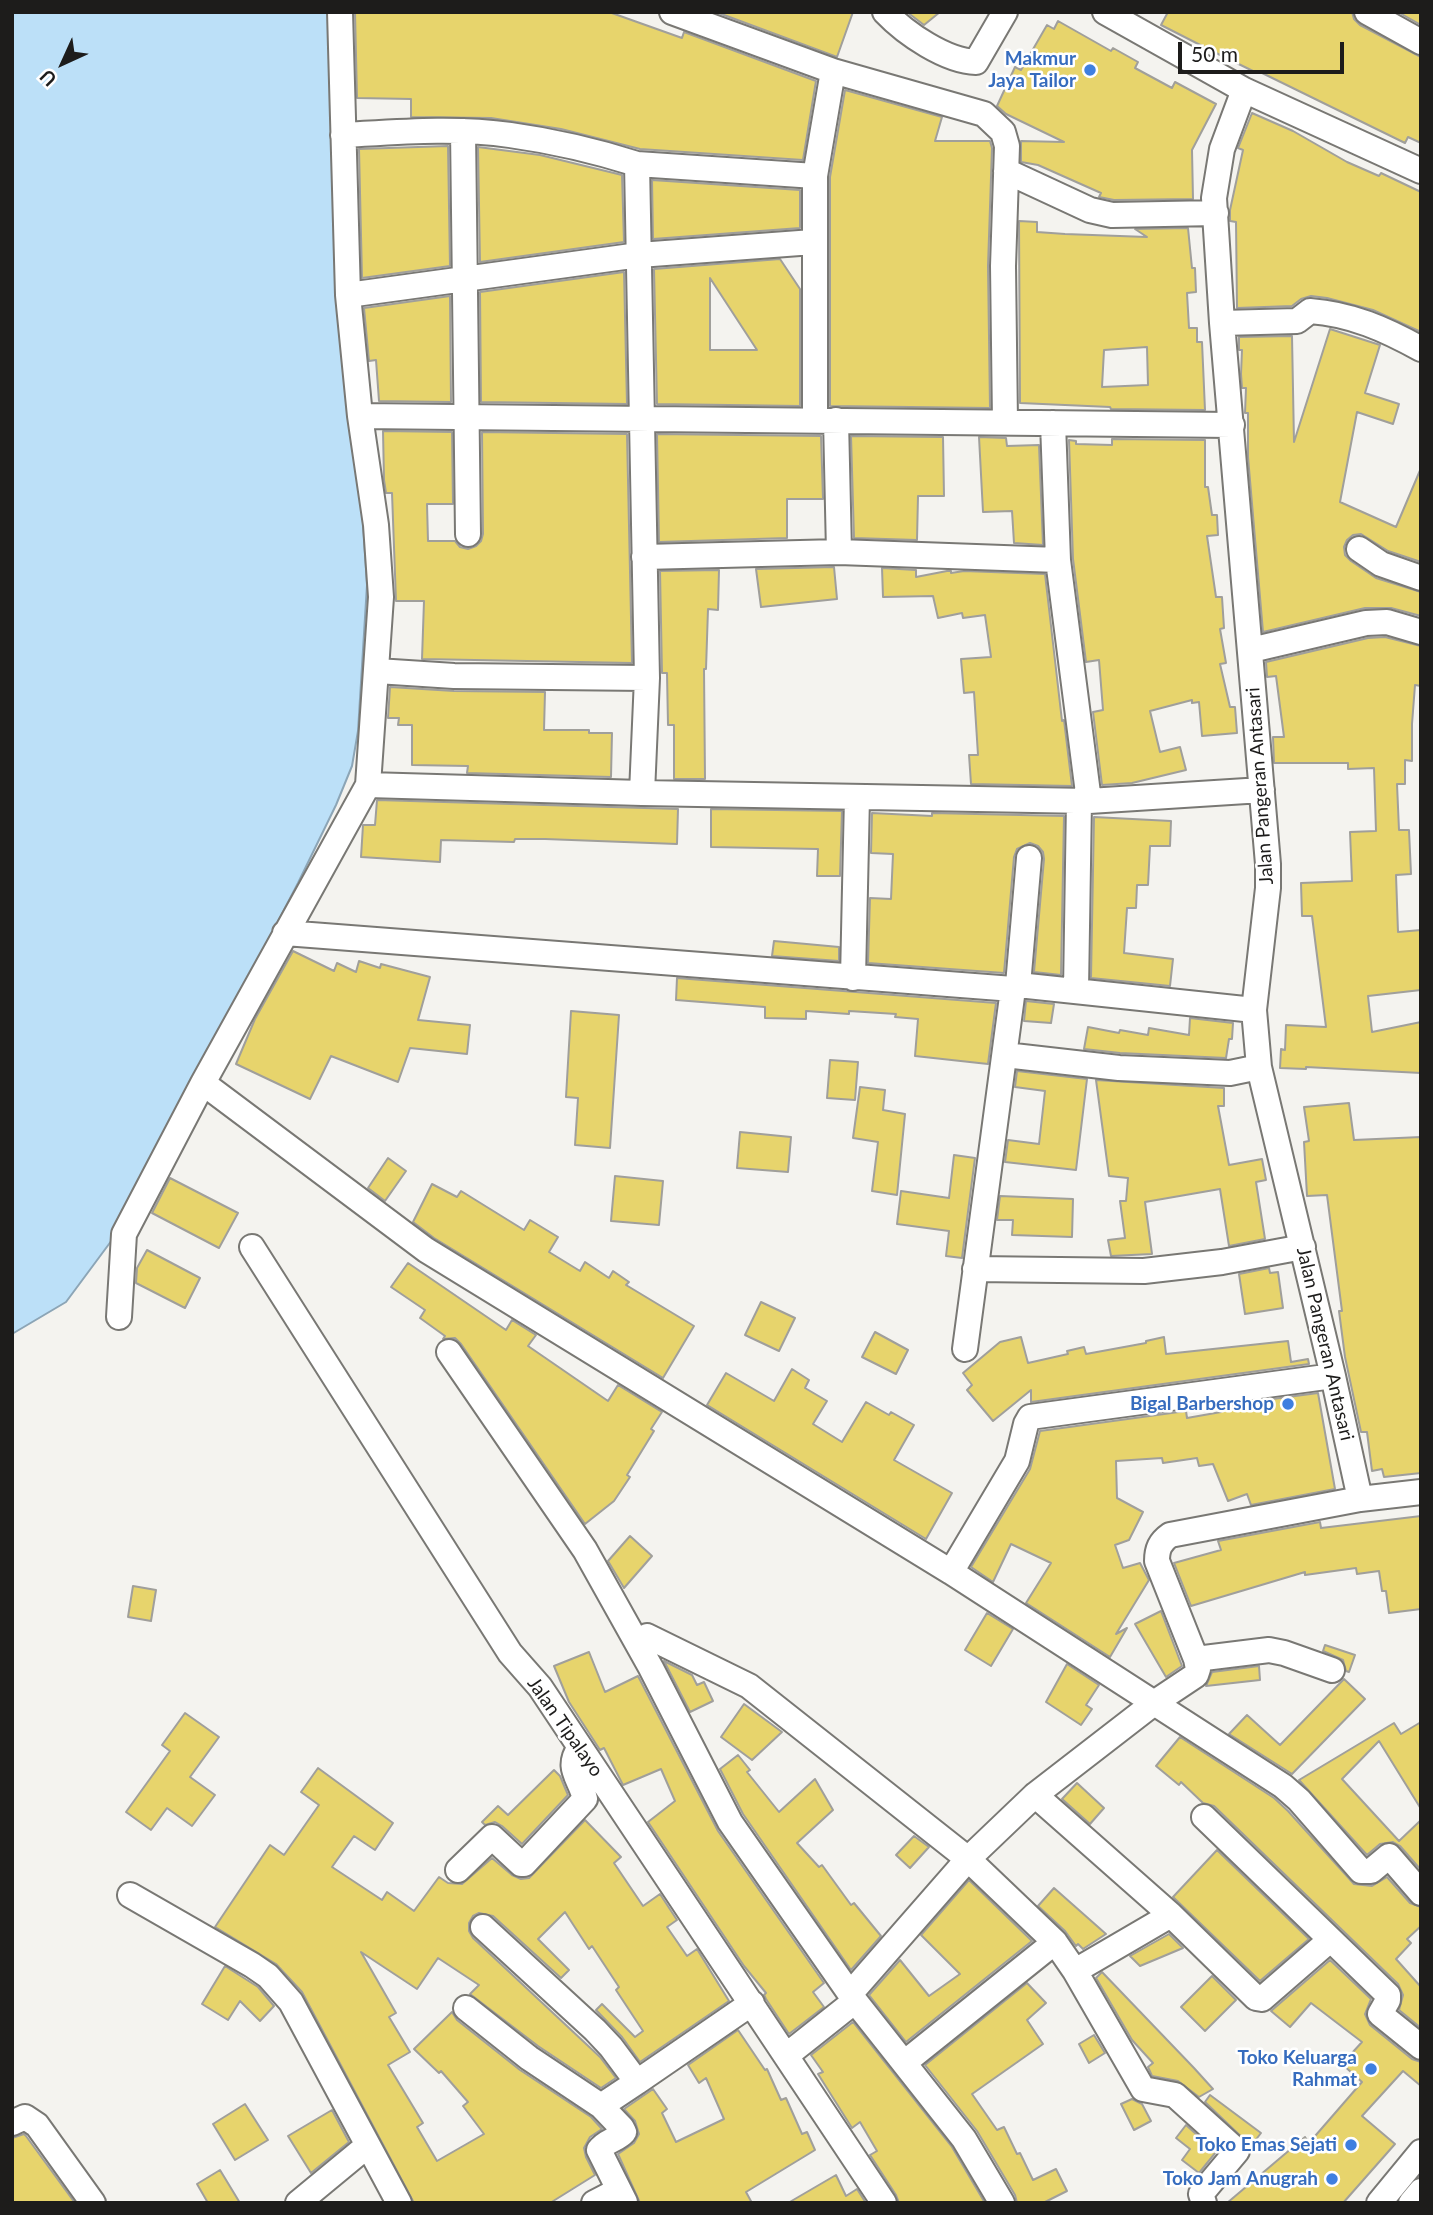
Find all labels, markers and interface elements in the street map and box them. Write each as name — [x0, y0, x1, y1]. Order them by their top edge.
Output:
north arrow — [28, 28, 98, 98]
scale bar — [1181, 28, 1347, 72]
text: 50 m — [1191, 41, 1238, 66]
place label: Makmur Jaya Tailor — [988, 48, 1076, 92]
marker: Makmur Jaya Tailor — [1082, 62, 1098, 78]
text: U — [35, 65, 61, 91]
street label: Jalan Pangeran Antasari — [1242, 687, 1278, 885]
street label: Jalan Pangeran Antasari — [1292, 1245, 1358, 1443]
place label: Bigal Barbershop — [1130, 1393, 1274, 1415]
marker: Bigal Barbershop — [1280, 1396, 1296, 1412]
street label: Jalan Tipalayo — [522, 1673, 608, 1781]
place label: Toko Keluarga Rahmat — [1238, 2047, 1357, 2091]
marker: Toko Keluarga Rahmat — [1363, 2061, 1379, 2077]
place label: Toko Emas Sejati — [1195, 2134, 1337, 2156]
marker: Toko Emas Sejati — [1343, 2137, 1359, 2153]
place label: Toko Jam Anugrah — [1163, 2168, 1318, 2190]
marker: Toko Jam Anugrah — [1324, 2171, 1340, 2187]

